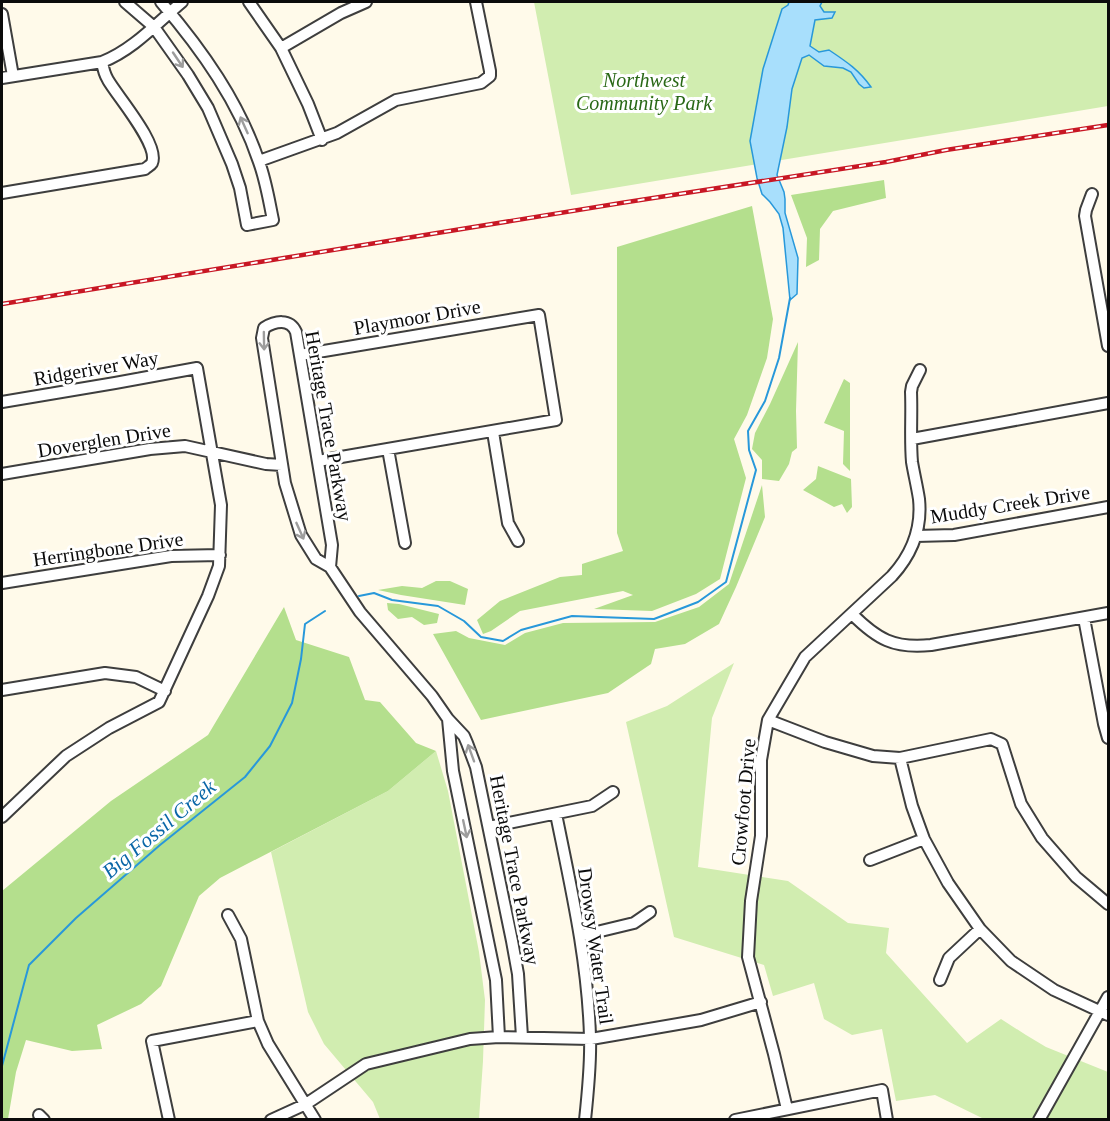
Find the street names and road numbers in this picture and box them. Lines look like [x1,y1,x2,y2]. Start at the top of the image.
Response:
street label: Playmoor Drive [352,295,482,340]
street label: Heritage Trace Parkway [300,329,357,523]
street label: Ridgeriver Way [32,346,160,391]
street label: Doverglen Drive [36,419,172,462]
street label: Muddy Creek Drive [929,481,1092,528]
street label: Herringbone Drive [31,528,185,571]
street label: Crowfoot Drive [726,738,760,866]
street label: Heritage Trace Parkway [485,773,544,967]
street label: Drowsy Water Trail [573,866,618,1026]

